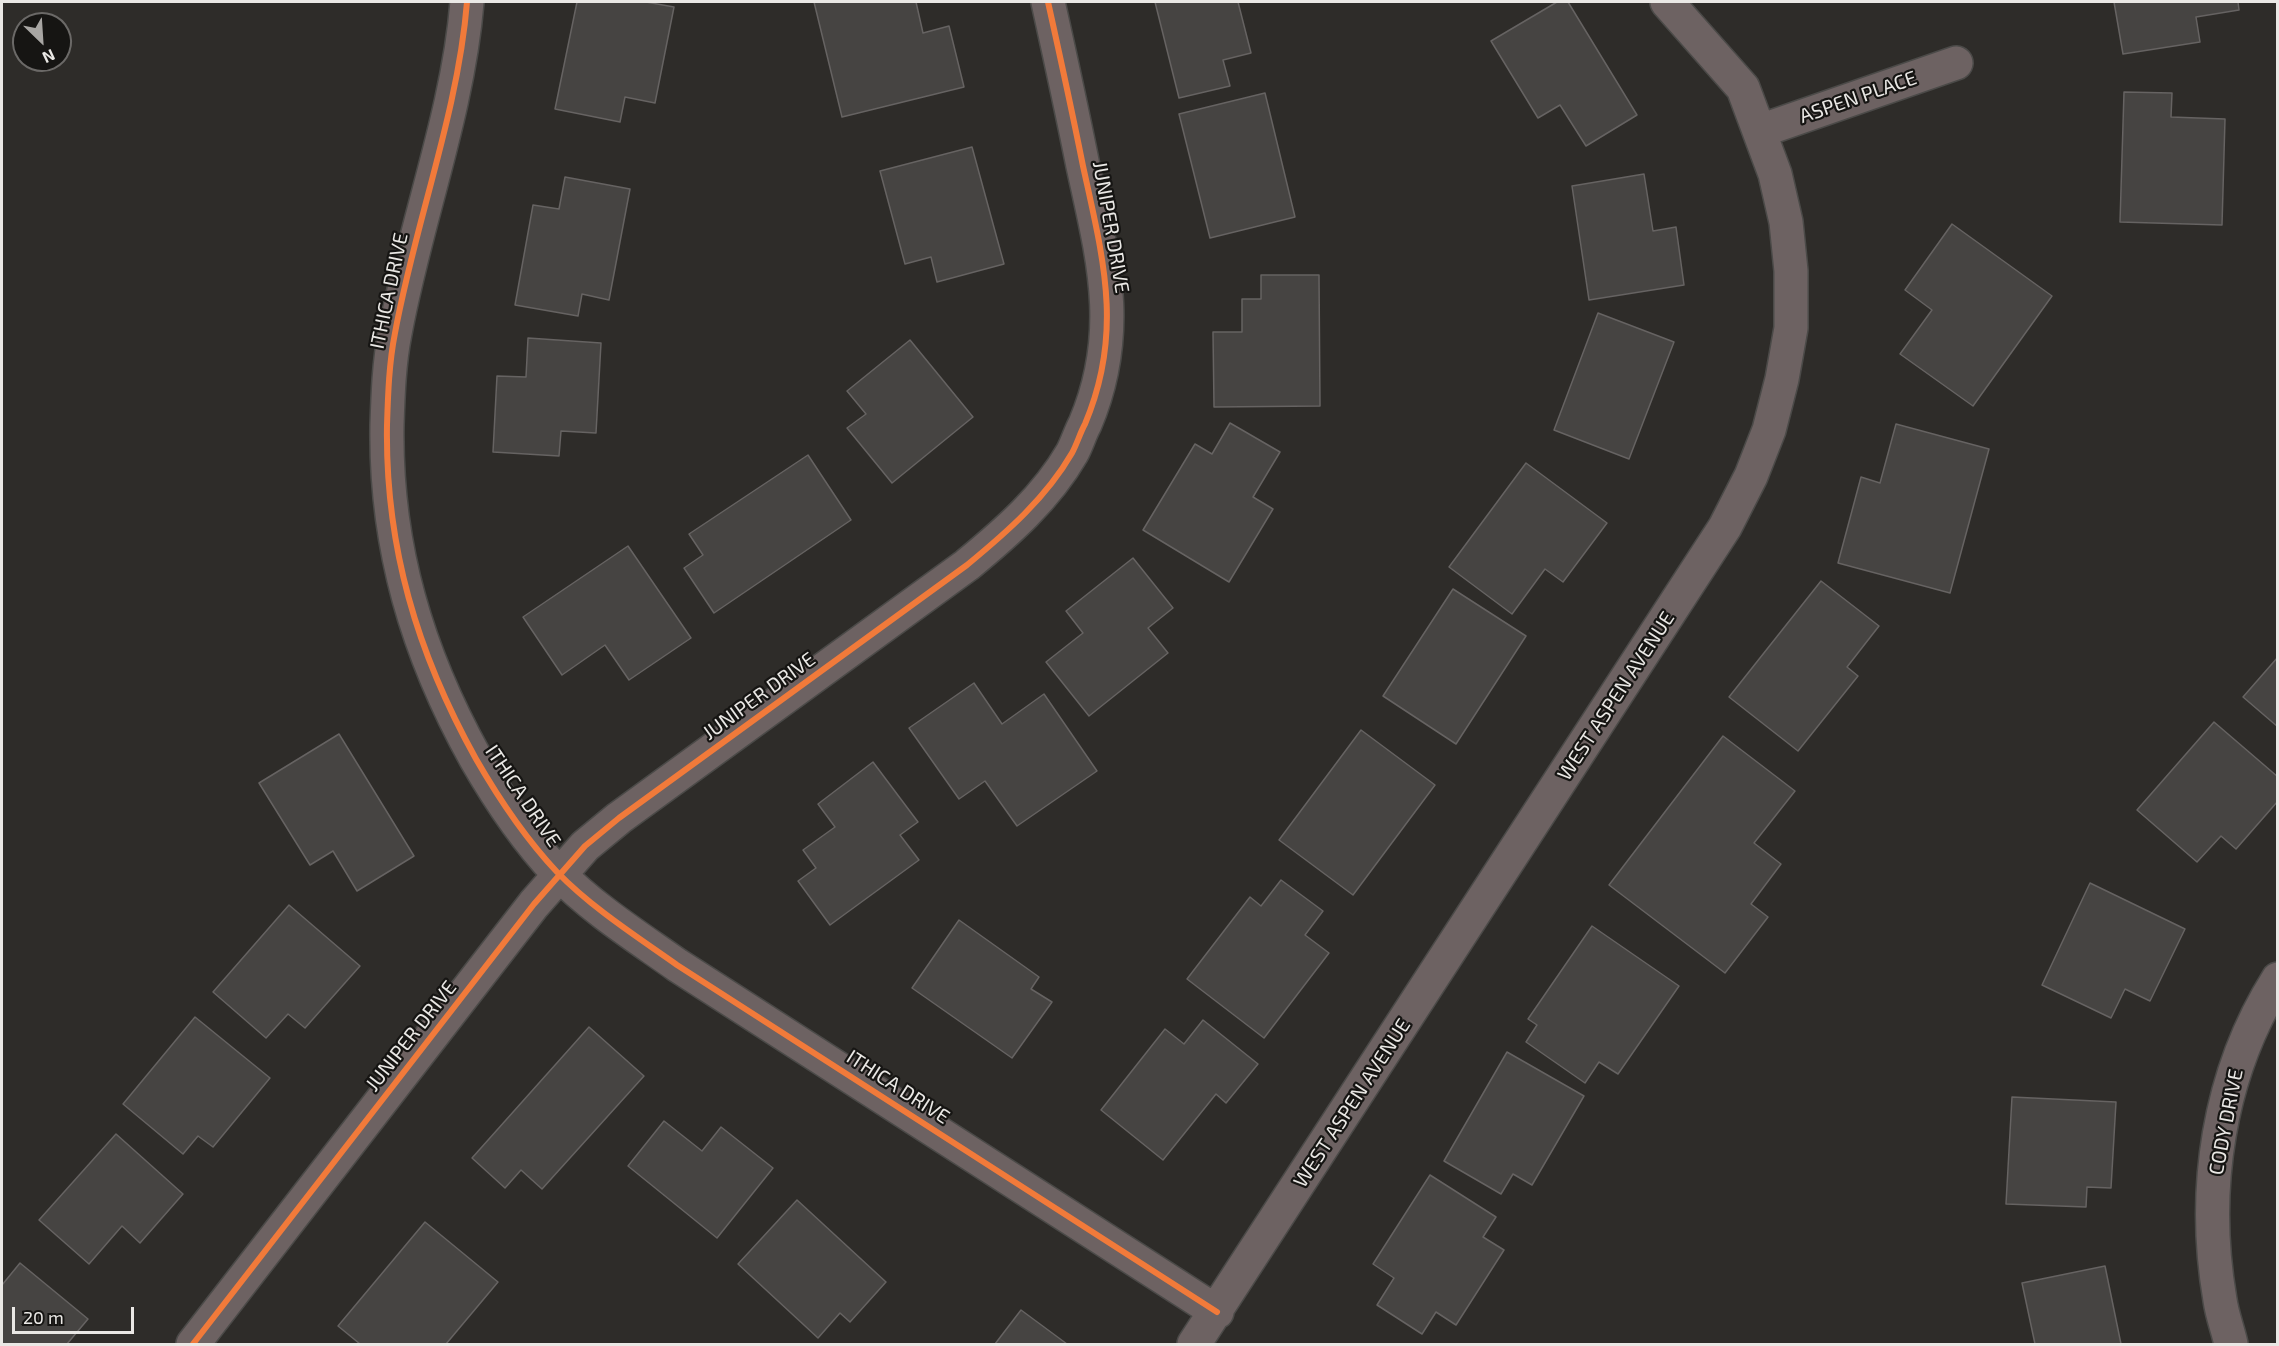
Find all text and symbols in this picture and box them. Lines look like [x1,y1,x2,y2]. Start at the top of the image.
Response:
north arrow [12,12,72,72]
text: N [40,46,58,68]
street label: ASPEN PLACE [1796,66,1920,128]
street label: JUNIPER DRIVE [1088,159,1134,295]
street label: ITHICA DRIVE [365,231,413,351]
street label: WEST ASPEN AVENUE [1552,607,1680,785]
street label: JUNIPER DRIVE [698,647,820,745]
street label: ITHICA DRIVE [480,740,566,852]
street label: JUNIPER DRIVE [360,976,462,1096]
street label: WEST ASPEN AVENUE [1288,1014,1416,1192]
street label: ITHICA DRIVE [842,1045,954,1129]
street label: CODY DRIVE [2204,1067,2248,1177]
scale bar [15,1295,136,1333]
text: 20 m [23,1306,64,1328]

